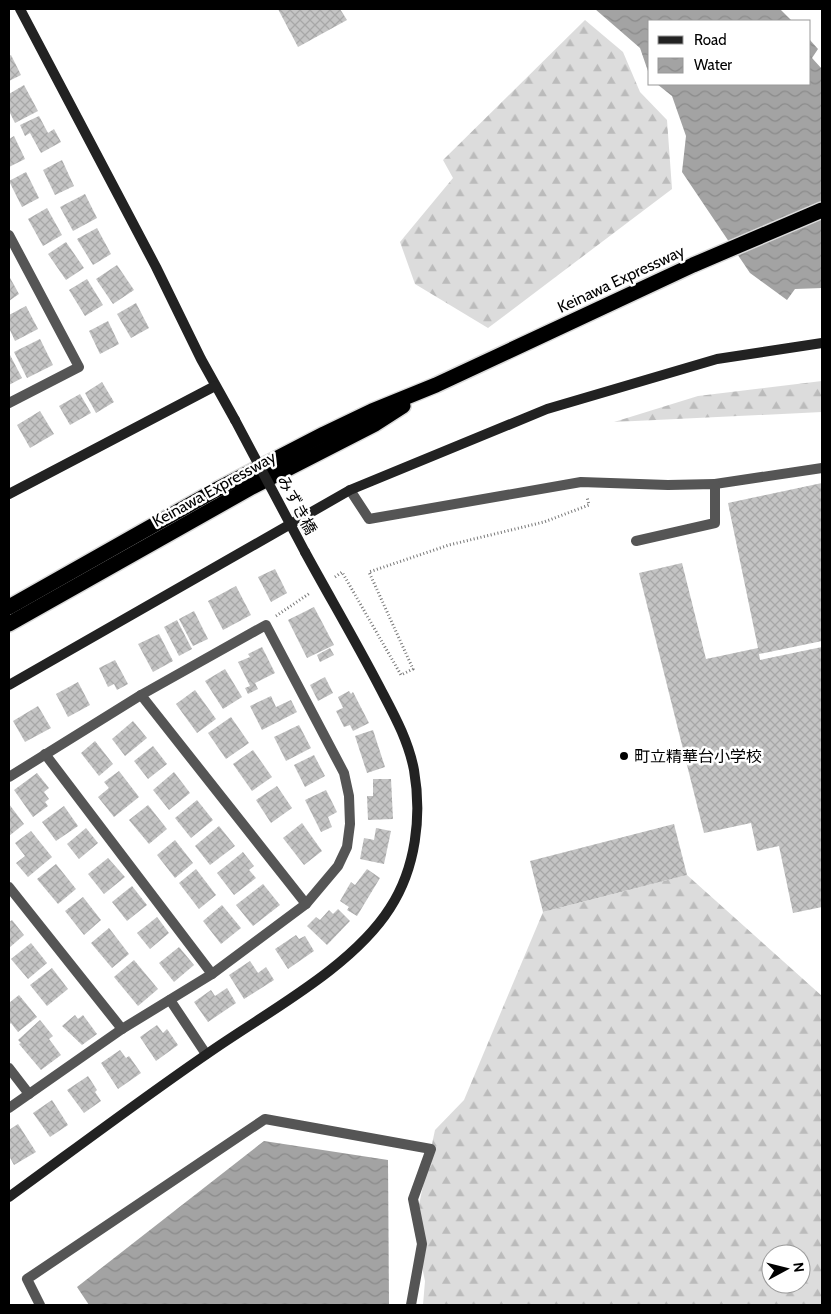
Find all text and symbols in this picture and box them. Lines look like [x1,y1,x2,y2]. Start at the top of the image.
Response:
legend [648,20,811,85]
text: Road [694,31,727,49]
text: Water [694,56,732,74]
street label: Keinawa Expressway [554,241,688,317]
street label: Keinawa Expressway [149,447,279,531]
street label: みずき橋 [274,472,320,538]
place label: 町立精華台小学校 [634,747,762,766]
marker: 町立精華台小学校 [618,750,630,762]
north arrow [761,1244,811,1294]
text: N [789,1261,808,1273]

